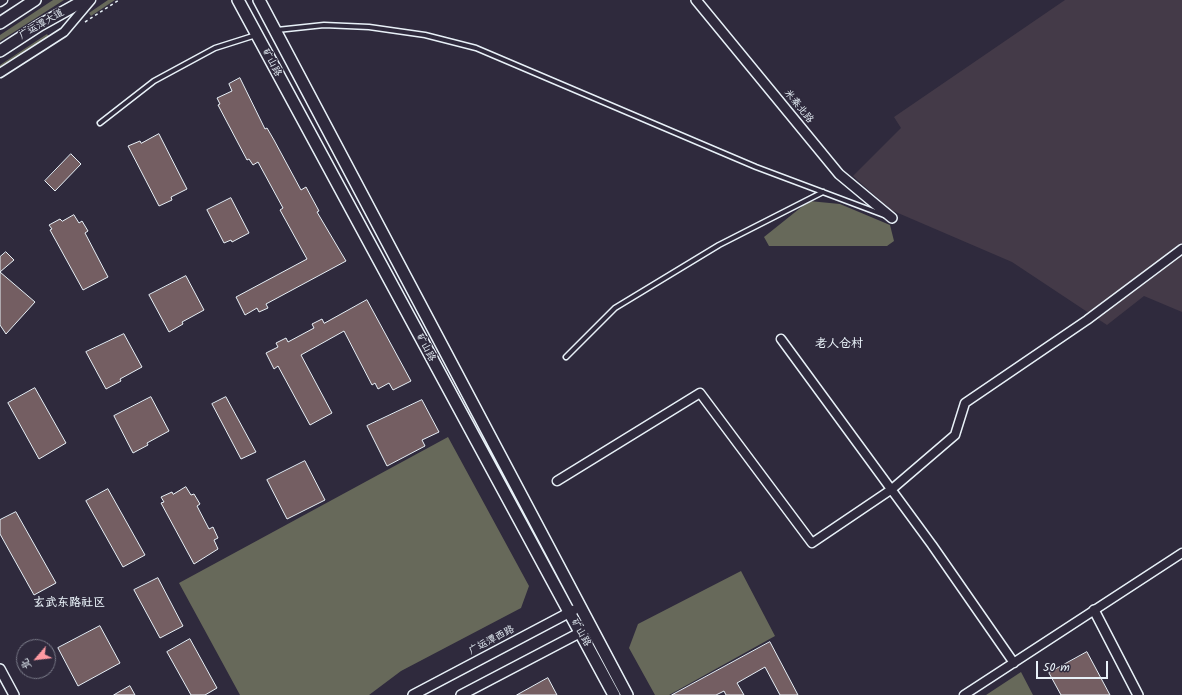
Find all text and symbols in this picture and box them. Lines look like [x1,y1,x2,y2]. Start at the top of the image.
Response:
street label: 广运潭大道 [17,7,67,43]
street label: 矿山路 [259,47,283,79]
street label: 米秦北路 [781,88,815,126]
street label: 矿山路 [413,332,437,364]
district label: 老人仓村 [815,338,863,352]
district label: 玄武东路社区 [33,597,105,611]
street label: 矿山路 [567,617,593,649]
street label: 广运潭西路 [467,624,517,658]
north arrow [16,639,56,679]
scale bar [1038,653,1110,679]
text: 北 [16,655,37,673]
text: 50 m [1043,658,1070,677]

